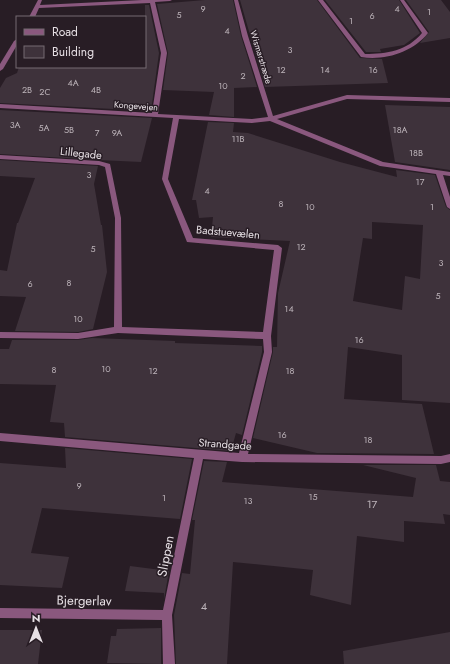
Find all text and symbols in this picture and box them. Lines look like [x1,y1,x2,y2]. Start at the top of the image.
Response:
house number: 9 [200,2,206,15]
house number: 4 [394,2,400,15]
house number: 1 [427,5,431,18]
house number: 5 [176,8,182,21]
house number: 6 [369,9,375,22]
house number: 1 [349,14,353,27]
legend [16,16,146,68]
text: Road [52,23,78,41]
house number: 4 [224,24,230,37]
street label: Wismarstræde [247,28,276,86]
text: Building [52,43,94,61]
house number: 3 [288,43,293,56]
house number: 12 [276,63,286,76]
house number: 14 [320,63,330,76]
house number: 16 [368,63,378,76]
house number: 2 [240,69,246,82]
house number: 4A [67,76,79,89]
house number: 10 [218,79,228,92]
house number: 2B [22,83,32,96]
house number: 4B [91,83,101,96]
house number: 2C [39,85,51,98]
street label: Kongevejen [114,97,159,114]
house number: 3A [10,118,20,131]
house number: 5A [38,121,50,134]
house number: 5B [64,123,74,136]
house number: 18A [393,123,407,136]
house number: 7 [95,126,100,139]
house number: 9A [112,126,122,139]
house number: 11B [231,132,245,145]
street label: Lillegade [59,143,103,163]
house number: 18B [409,146,423,159]
house number: 3 [87,168,92,181]
house number: 17 [416,175,425,188]
house number: 4 [204,184,210,197]
house number: 8 [279,197,284,210]
house number: 10 [305,200,315,213]
house number: 1 [430,200,434,213]
street label: Badstuevælen [195,221,261,243]
house number: 12 [296,240,306,253]
house number: 5 [90,242,96,255]
house number: 3 [439,256,444,269]
house number: 8 [67,276,72,289]
house number: 6 [27,277,33,290]
house number: 5 [435,289,441,302]
house number: 14 [284,302,294,315]
house number: 10 [73,312,83,325]
house number: 16 [354,333,364,346]
house number: 10 [101,362,111,375]
house number: 8 [52,363,57,376]
house number: 12 [148,364,158,377]
house number: 18 [286,364,295,377]
house number: 16 [277,428,287,441]
house number: 18 [364,433,373,446]
street label: Strandgade [198,434,252,454]
house number: 9 [76,479,82,492]
house number: 15 [308,490,318,503]
house number: 1 [162,491,166,504]
house number: 13 [244,494,253,507]
house number: 17 [367,496,378,512]
street label: Slippen [152,534,179,578]
street label: Bjergerlav [56,591,112,610]
house number: 4 [201,598,208,614]
north arrow [16,608,56,648]
text: N [32,610,40,626]

